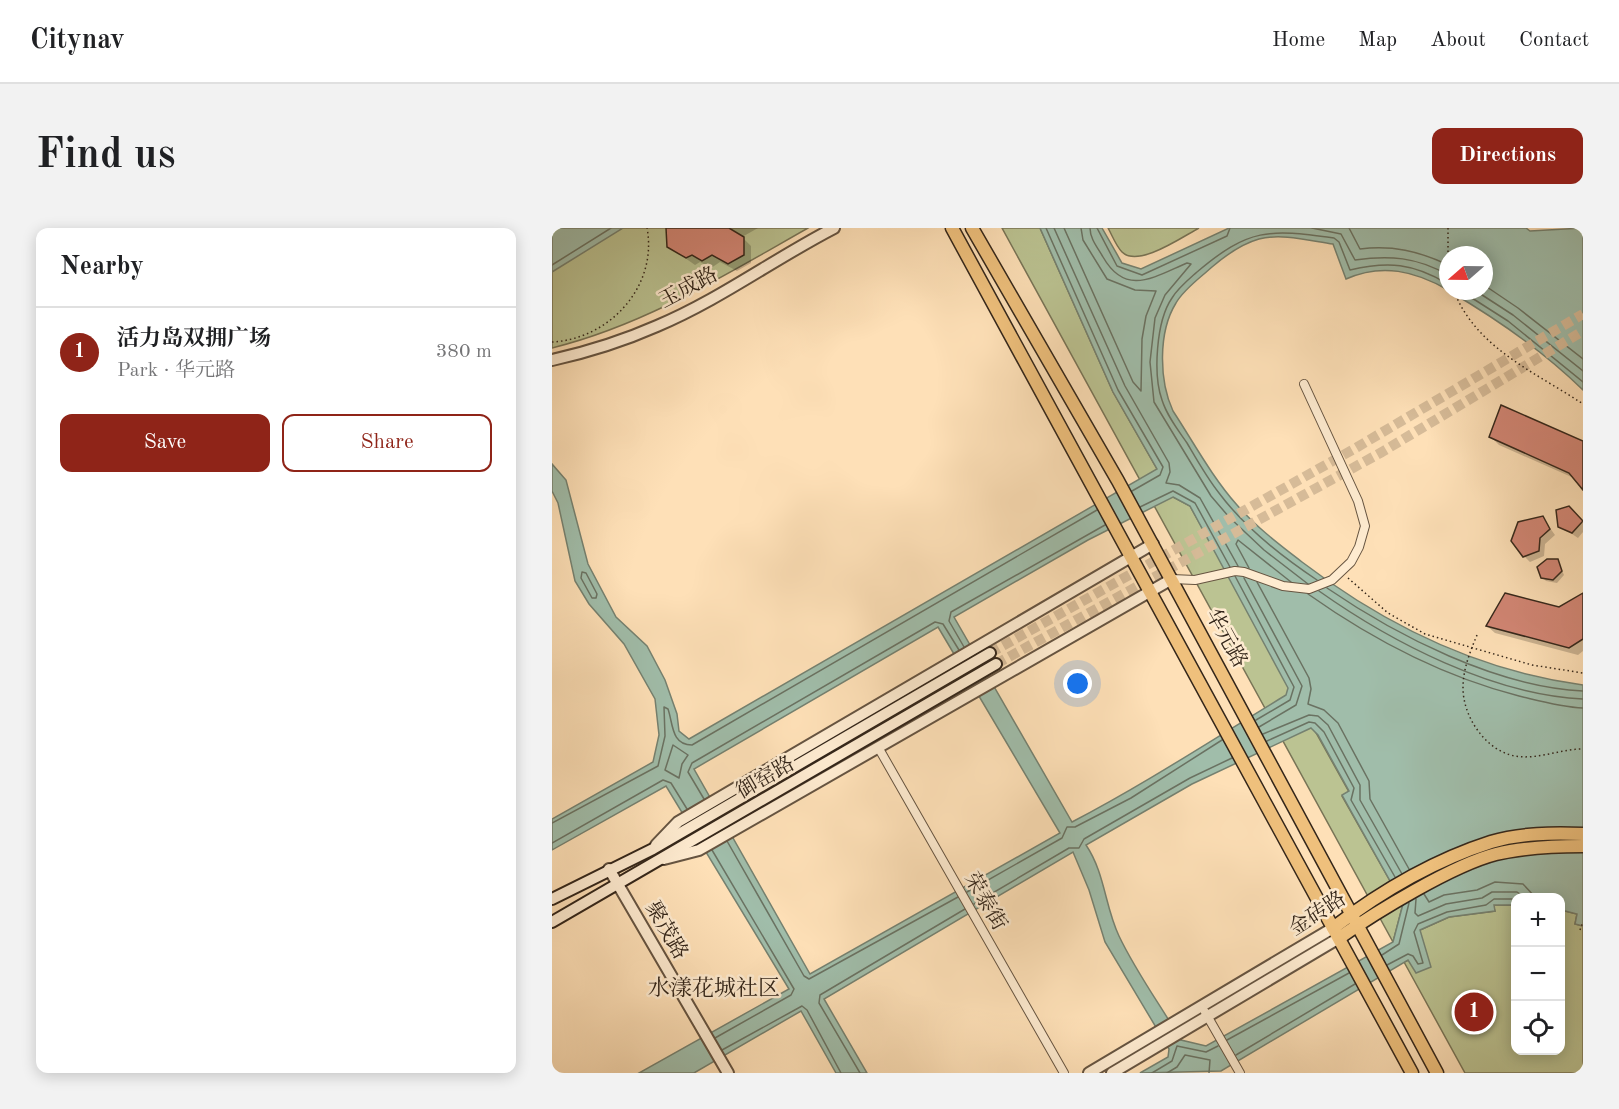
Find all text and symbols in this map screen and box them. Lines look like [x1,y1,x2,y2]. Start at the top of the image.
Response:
text: Citynav [30,27,125,55]
text: Home [1272,30,1325,51]
text: Map [1358,30,1397,51]
text: About [1430,30,1486,51]
text: Contact [1519,30,1589,51]
button: Directions [1432,128,1583,184]
text: Find us [36,135,175,177]
north arrow [1439,246,1493,300]
text: Nearby [60,254,144,280]
street label: 玉成路 [655,262,721,312]
text: 活力岛双拥广场 [117,328,271,350]
text: 1 [74,342,85,362]
text: 380 m [436,342,492,362]
text: Park · 华元路 [117,361,235,381]
button: Save [60,414,270,472]
button: Share [282,414,492,472]
street label: 华元路 [1201,605,1252,671]
your location [1063,669,1092,698]
street label: 御窑路 [732,752,798,803]
street label: 荣泰街 [960,868,1011,934]
street label: 金砖路 [1285,887,1350,940]
map controls [1511,893,1565,1055]
button: + [1511,893,1565,947]
street label: 聚茂路 [641,897,692,963]
button: − [1511,947,1565,1001]
district label: 水漾花城社区 [648,976,780,1000]
pin: 1 [1454,990,1494,1034]
button: locate [1511,1001,1565,1055]

